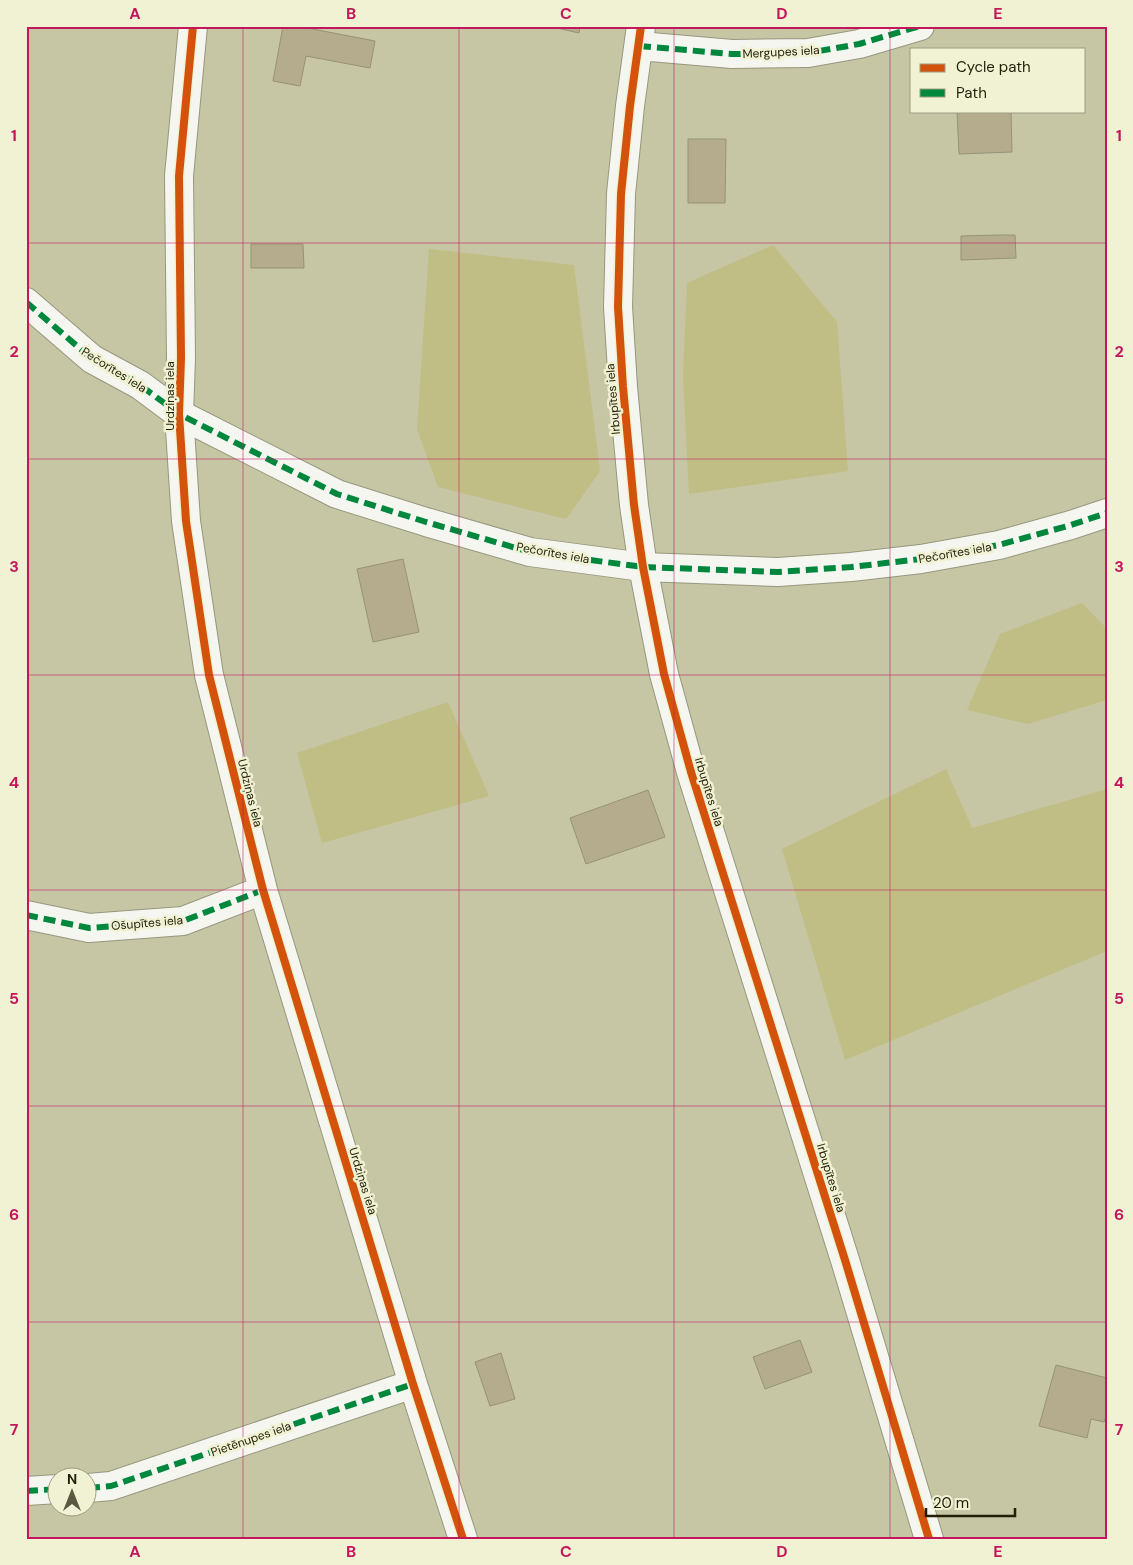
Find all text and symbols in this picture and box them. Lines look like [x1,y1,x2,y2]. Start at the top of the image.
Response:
text: A [129,3,141,24]
text: B [346,3,356,24]
text: C [560,3,572,24]
text: D [776,3,788,24]
text: E [993,3,1003,24]
street label: Mergupes iela [742,42,820,62]
legend [910,48,1086,112]
text: Cycle path [956,57,1031,77]
text: Path [956,83,987,103]
text: 1 [11,125,17,146]
text: 1 [1116,125,1122,146]
text: 2 [9,341,19,362]
text: 2 [1114,341,1124,362]
street label: Pečorītes iela [78,344,150,396]
street label: Urdziņas iela [162,361,178,431]
street label: Irbupītes iela [602,363,624,435]
street label: Pečorītes iela [515,539,591,567]
street label: Pečorītes iela [917,539,993,567]
text: 3 [9,556,19,577]
text: 3 [1114,556,1124,577]
street label: Irbupītes iela [691,756,727,828]
street label: Urdziņas iela [234,757,266,829]
text: 4 [9,772,19,793]
text: 4 [1114,772,1124,793]
street label: Ošupītes iela [111,912,183,934]
text: 5 [9,988,19,1009]
text: 5 [1114,988,1124,1009]
street label: Irbupītes iela [813,1142,849,1214]
street label: Urdziņas iela [345,1145,381,1217]
text: 6 [9,1204,19,1225]
text: 6 [1114,1204,1124,1225]
street label: Pietēnupes iela [209,1418,293,1460]
text: 7 [10,1419,19,1440]
text: 7 [1115,1419,1124,1440]
north arrow [48,1468,98,1518]
text: N [67,1470,77,1488]
scale bar [926,1485,1014,1517]
text: 20 m [933,1493,969,1513]
text: A [129,1541,141,1562]
text: B [346,1541,356,1562]
text: C [560,1541,572,1562]
text: D [776,1541,788,1562]
text: E [993,1541,1003,1562]

